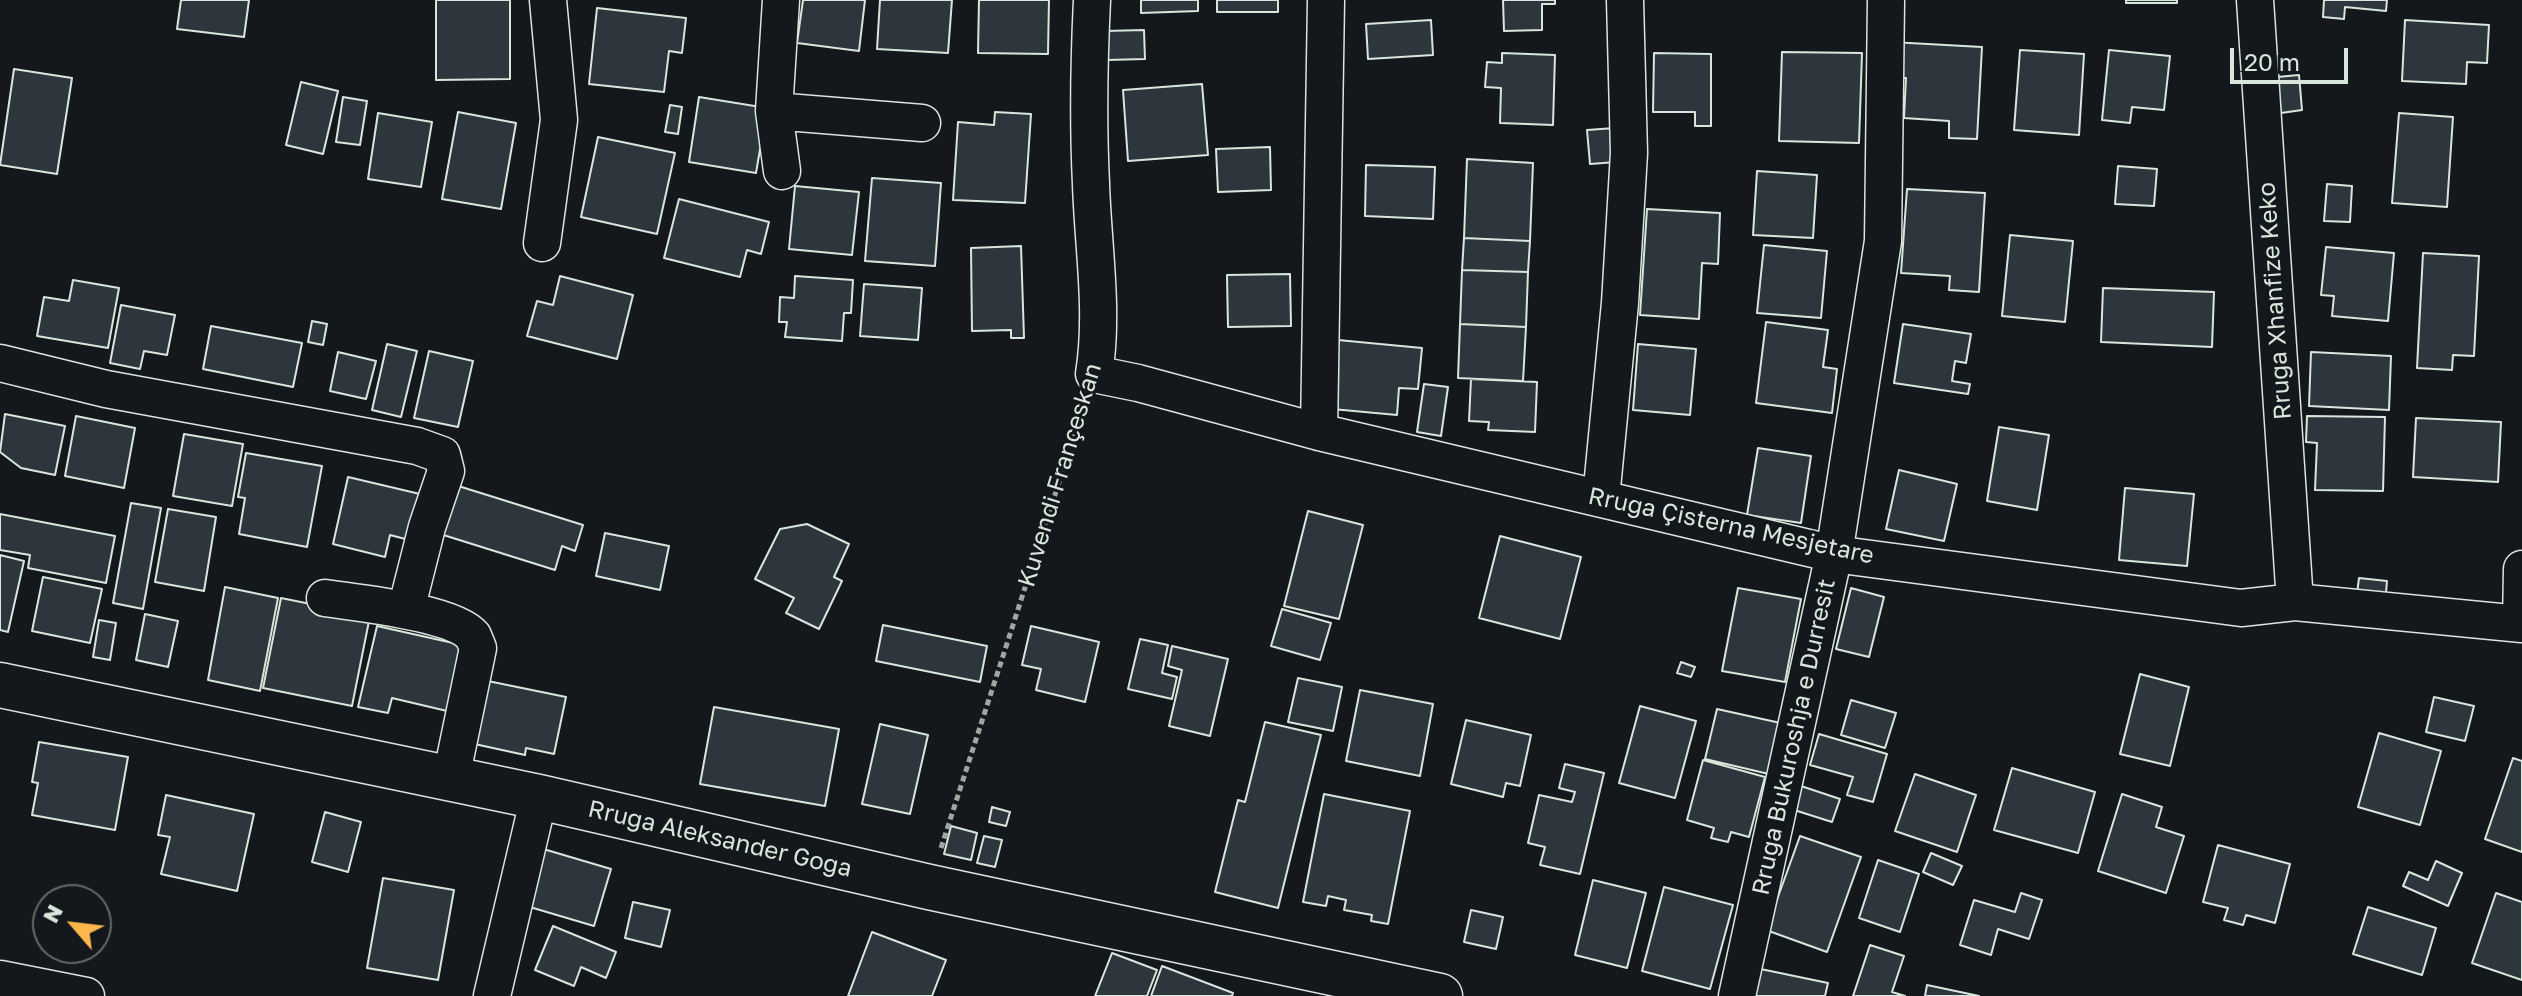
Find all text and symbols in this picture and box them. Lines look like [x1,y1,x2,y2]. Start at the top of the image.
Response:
scale bar [2234,32,2352,82]
text: 20 m [2244,47,2300,76]
street label: Rruga Xhanfize Keko [2252,181,2298,421]
street label: Kuvendi Françeskan [1012,360,1108,590]
street label: Rruga Çisterna Mesjetare [1586,482,1876,570]
street label: Rruga Bukuroshja e Durresit [1746,576,1842,898]
street label: Rruga Aleksander Goga [585,795,855,883]
north arrow [32,884,112,964]
text: N [36,900,68,927]

